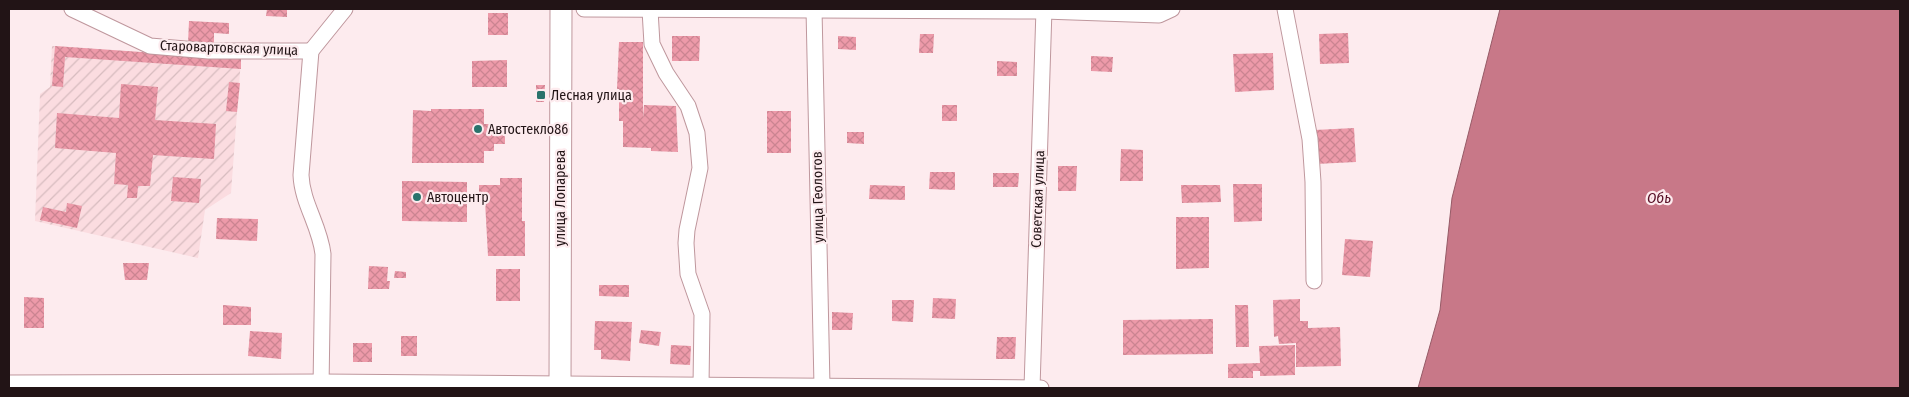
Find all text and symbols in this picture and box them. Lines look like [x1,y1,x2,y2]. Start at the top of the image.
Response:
street label: Старовартовская улица [160,37,299,59]
place label: Лесная улица [551,87,632,104]
marker: Лесная улица [535,89,547,101]
place label: Автостекло86 [488,121,568,138]
marker: Автостекло86 [472,123,484,135]
street label: улица Лопарева [552,150,569,246]
street label: Советская улица [1028,150,1048,248]
street label: улица Геологов [809,151,827,243]
place label: Автоцентр [427,189,489,206]
water label: Обь [1647,189,1671,207]
marker: Автоцентр [411,191,423,203]

